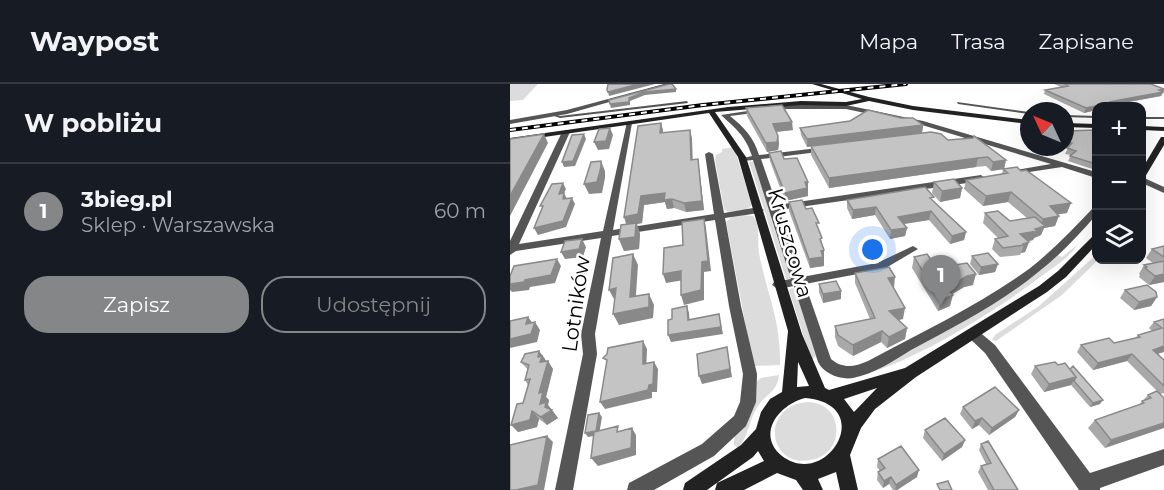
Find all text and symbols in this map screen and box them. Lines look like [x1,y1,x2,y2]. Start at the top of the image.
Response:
text: Waypost [30,24,160,58]
text: Mapa [859,29,918,54]
text: Trasa [951,29,1006,54]
text: Zapisane [1039,29,1134,54]
north arrow [1020,102,1074,156]
map controls [1092,102,1146,264]
button: + [1092,102,1146,156]
text: W pobliżu [24,107,162,139]
button: − [1092,156,1146,210]
street label: Kruszcowa [763,185,818,301]
text: 3bieg.pl [81,186,173,213]
text: 1 [40,199,47,223]
text: 60 m [434,199,486,223]
button: layers [1092,210,1146,264]
text: Sklep · Warszawska [81,213,275,237]
your location [858,235,887,264]
street label: Lotników [556,254,595,354]
pin: 1 [922,256,960,305]
button: Zapisz [24,276,249,333]
button: Udostępnij [261,276,486,333]

